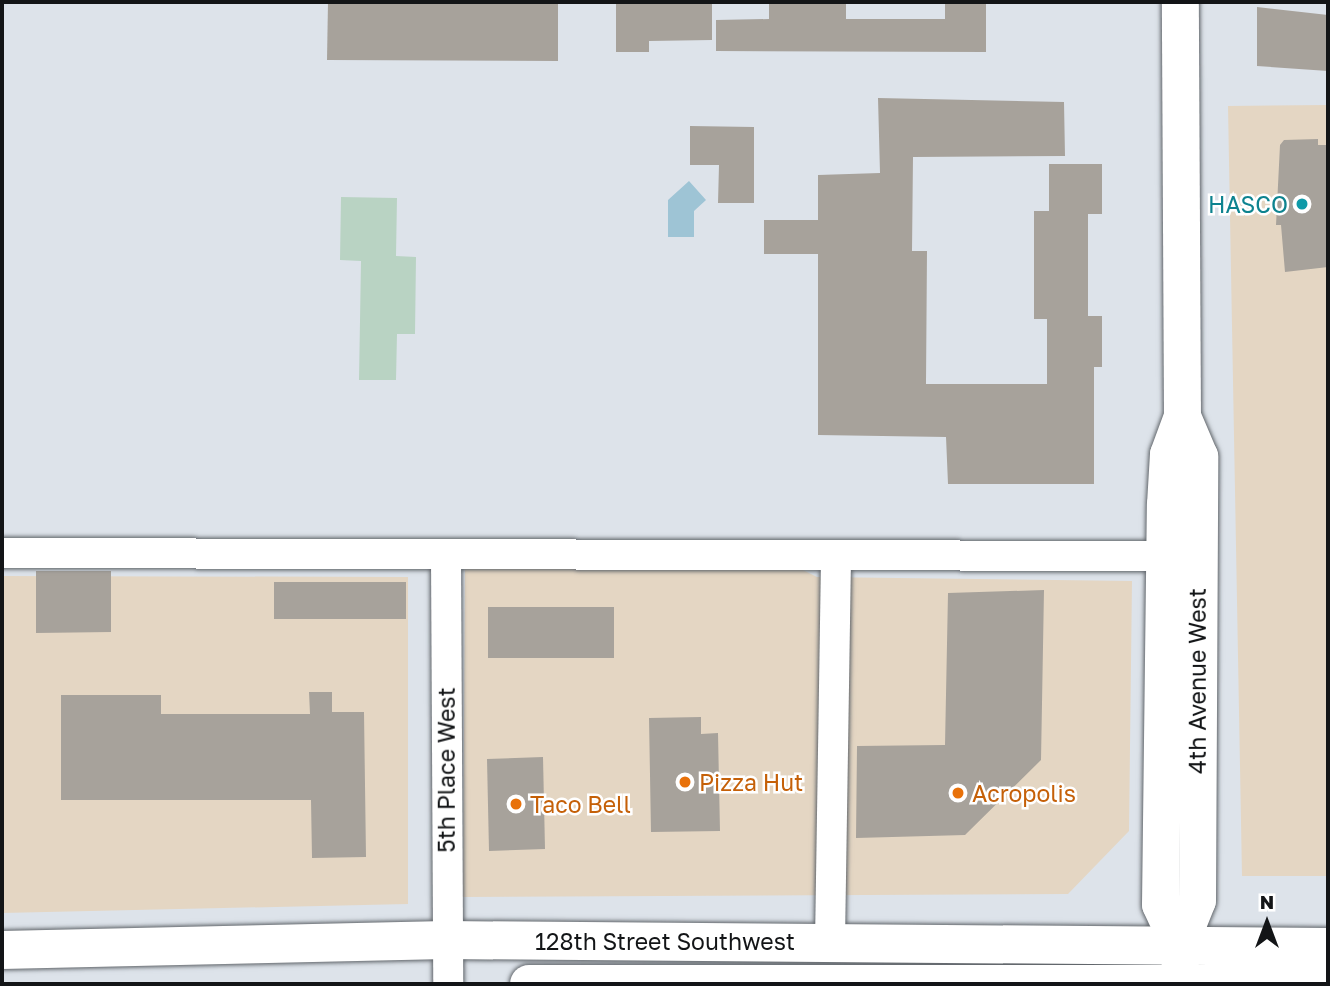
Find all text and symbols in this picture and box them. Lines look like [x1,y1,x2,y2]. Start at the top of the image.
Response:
place label: HASCO [1208,190,1288,218]
marker: HASCO [1294,196,1310,212]
street label: 4th Avenue West [1183,588,1211,774]
street label: 5th Place West [432,687,460,853]
place label: Pizza Hut [699,768,803,796]
marker: Pizza Hut [677,774,693,790]
place label: Acropolis [972,779,1076,807]
marker: Acropolis [950,785,966,801]
place label: Taco Bell [530,790,631,818]
marker: Taco Bell [508,796,524,812]
north arrow [1232,888,1302,958]
text: N [1260,890,1274,913]
street label: 128th Street Southwest [535,927,795,955]

